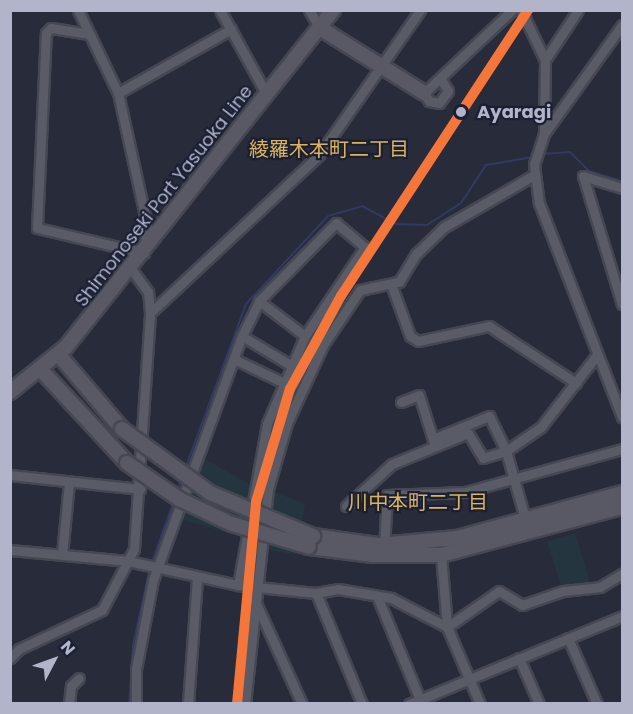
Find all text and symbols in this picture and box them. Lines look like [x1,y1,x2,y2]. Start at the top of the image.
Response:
street label: Shimonoseki Port Yasuoka Line [71,81,257,311]
marker: Ayaragi [450,101,472,123]
place label: Ayaragi [477,101,551,123]
district label: 綾羅木本町二丁目 [249,137,409,161]
district label: 川中本町二丁目 [348,490,488,514]
north arrow [24,630,84,690]
text: N [55,636,81,660]

